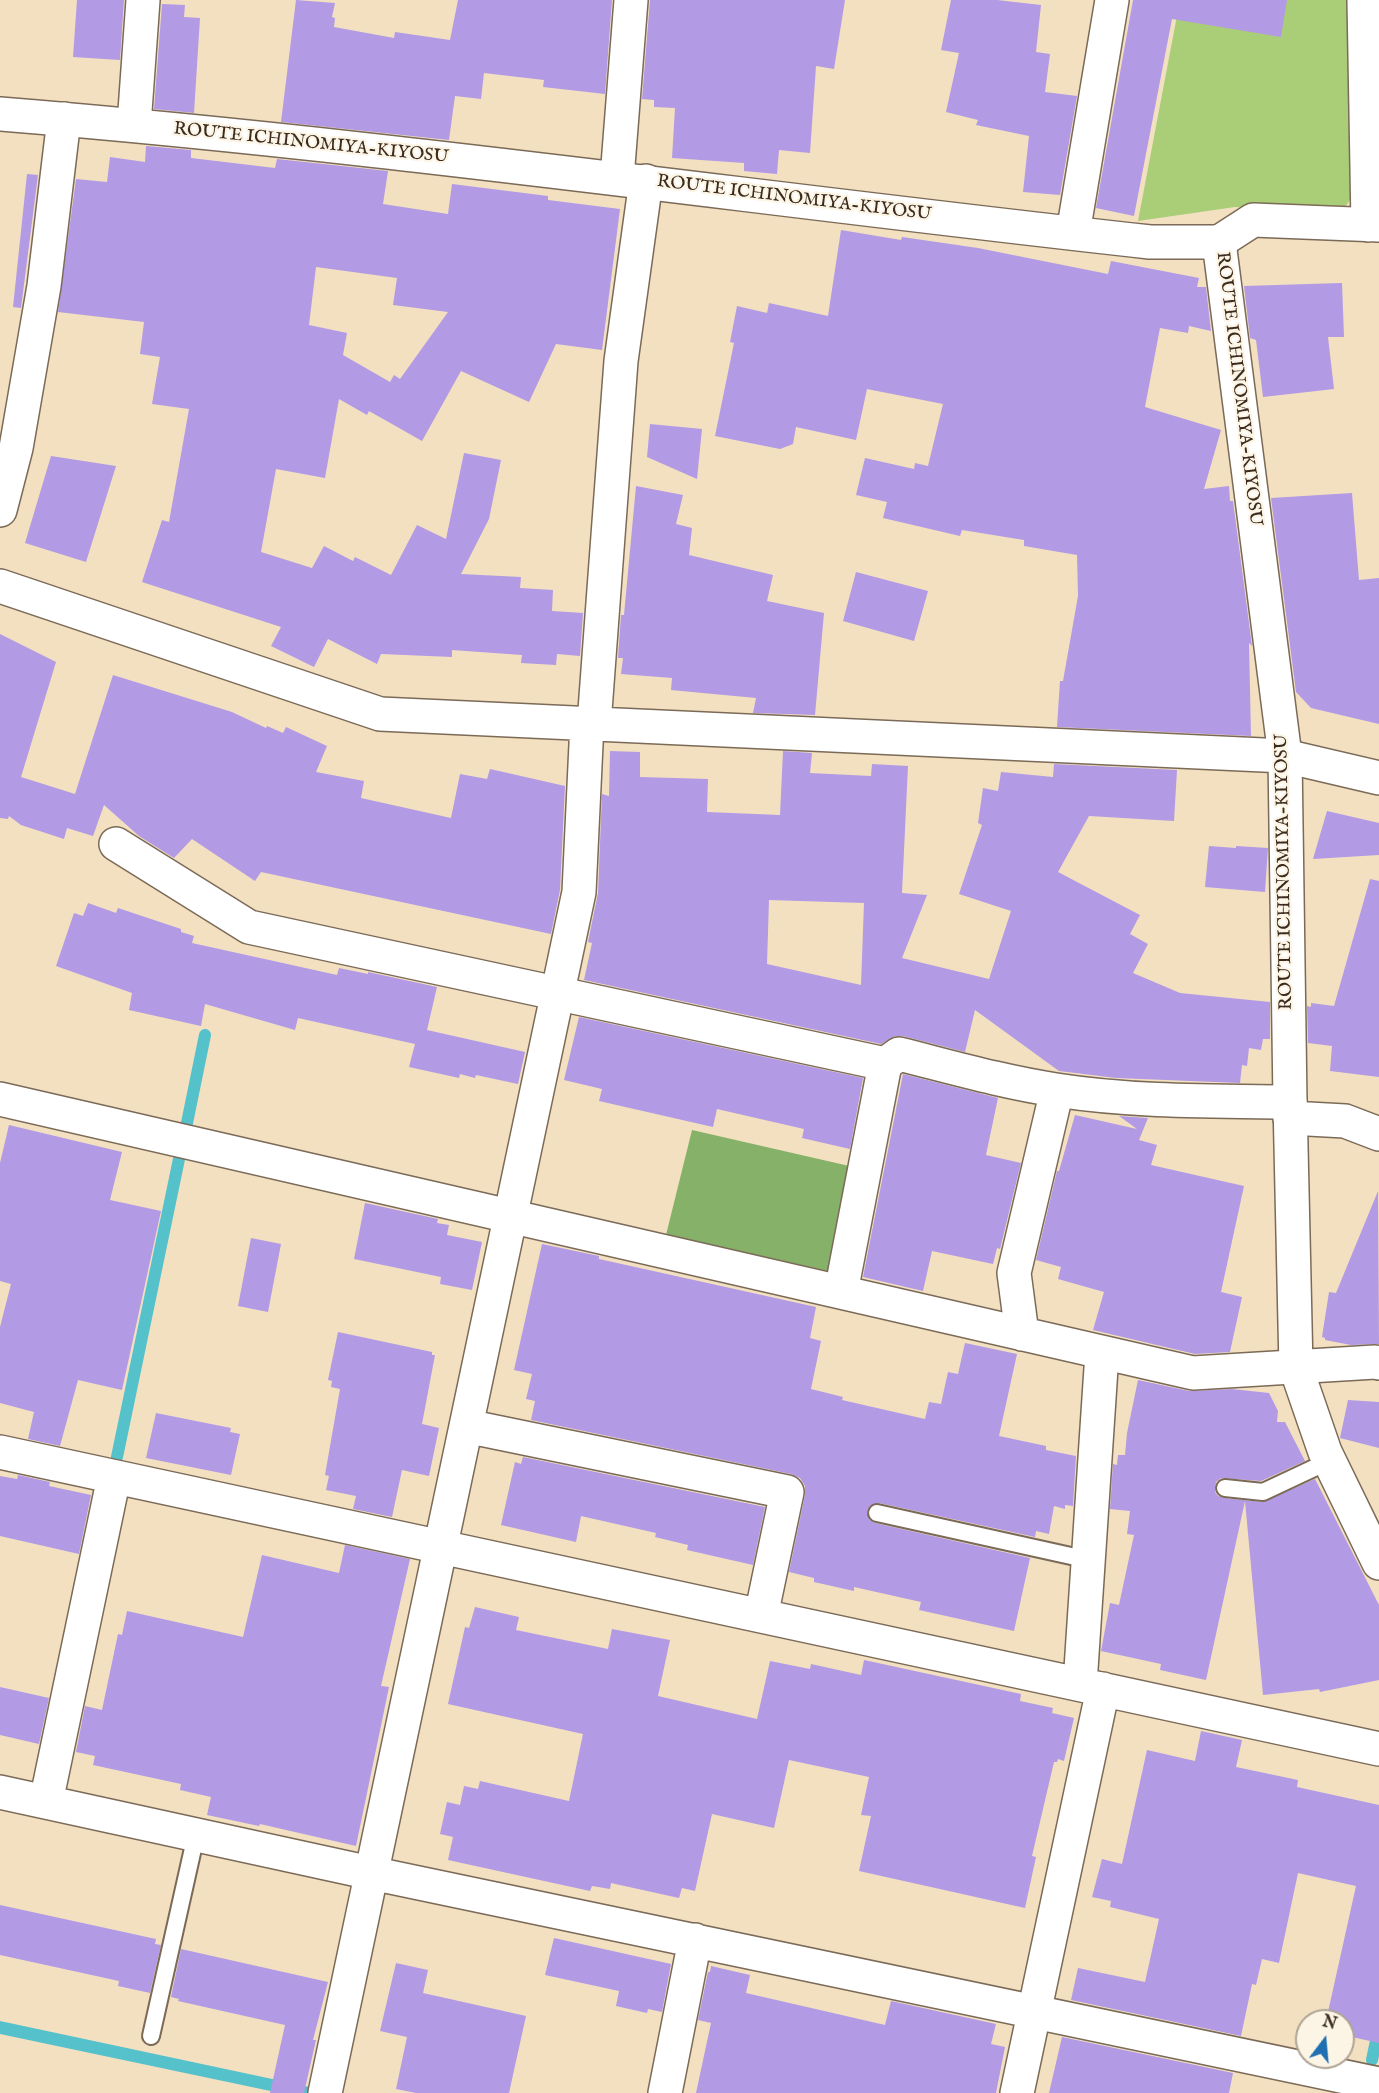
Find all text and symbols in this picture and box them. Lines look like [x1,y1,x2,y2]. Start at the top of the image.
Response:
street label: ROUTE ICHINOMIYA-KIYOSU [173,119,449,169]
street label: ROUTE ICHINOMIYA-KIYOSU [656,171,932,227]
street label: ROUTE ICHINOMIYA-KIYOSU [1210,251,1266,527]
street label: ROUTE ICHINOMIYA-KIYOSU [1272,734,1298,1010]
north arrow [1295,2009,1355,2069]
text: N [1320,2012,1339,2035]

